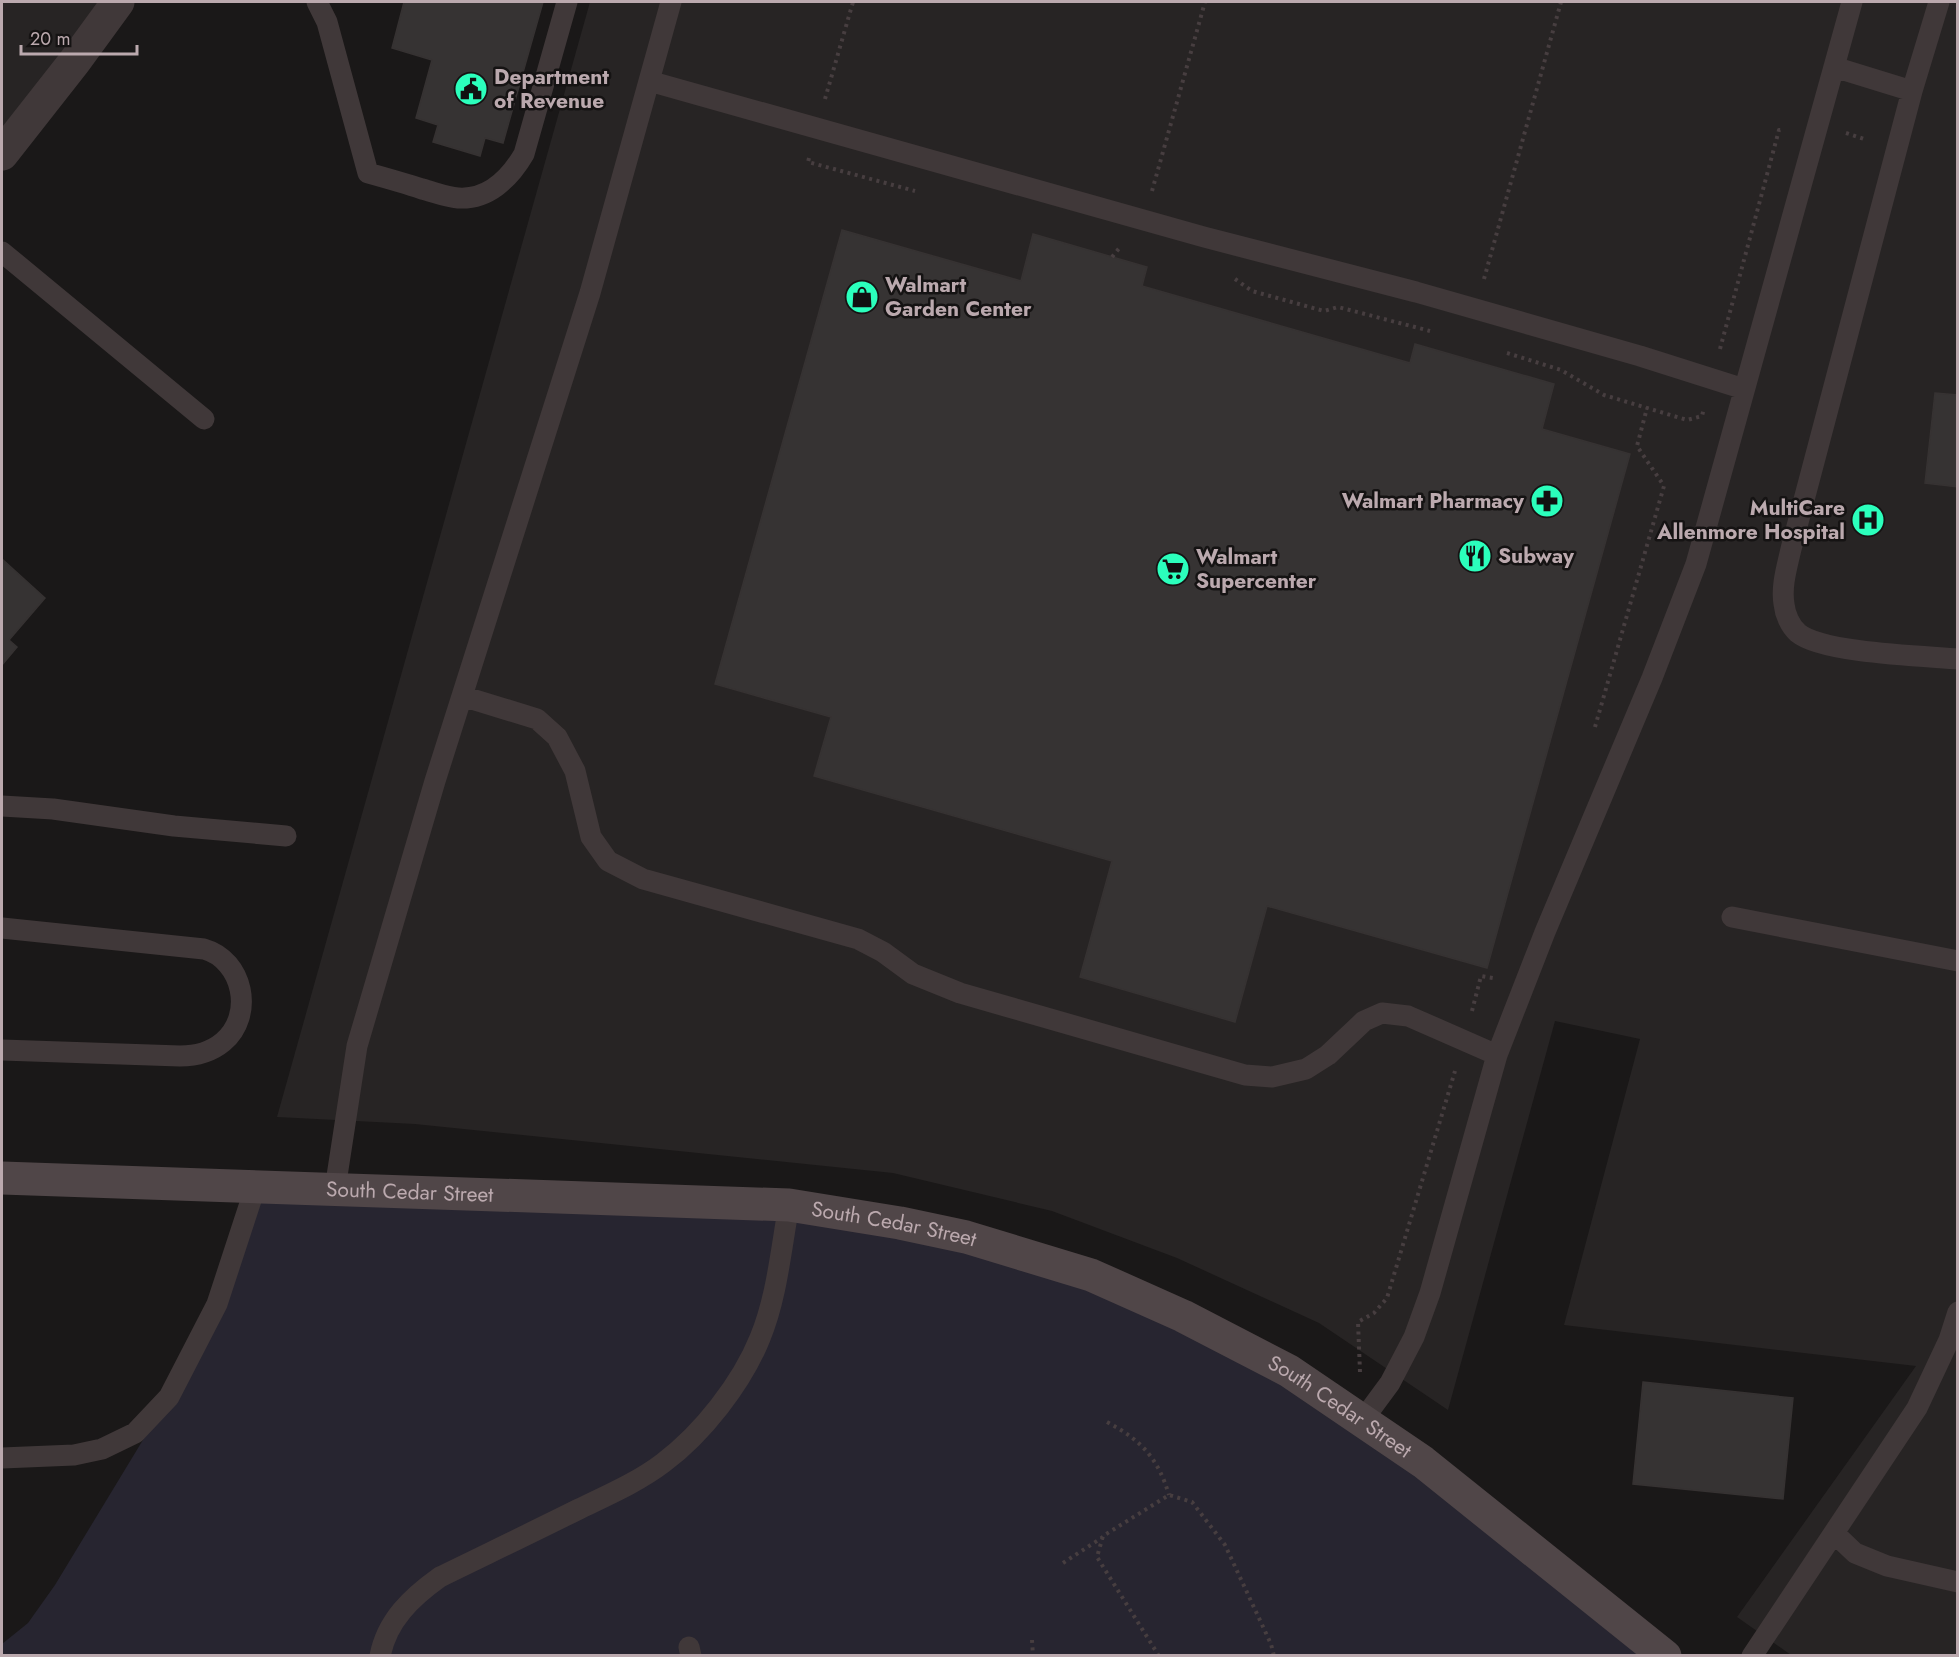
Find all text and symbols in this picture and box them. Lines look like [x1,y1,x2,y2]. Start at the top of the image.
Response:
scale bar [21,18,136,56]
text: 20 m [30,26,70,52]
place label: Department of Revenue [494,62,609,116]
public building icon: Department of Revenue [453,71,489,107]
place label: Walmart Garden Center [885,270,1032,324]
shop icon: Walmart Garden Center [844,279,880,315]
pharmacy icon: Walmart Pharmacy [1529,483,1565,519]
place label: Walmart Pharmacy [1342,486,1525,516]
place label: MultiCare Allenmore Hospital [1656,493,1845,547]
hospital icon: MultiCare Allenmore Hospital [1850,502,1886,538]
restaurant icon: Subway [1457,538,1493,574]
place label: Subway [1498,541,1575,571]
place label: Walmart Supercenter [1196,542,1317,596]
supermarket icon: Walmart Supercenter [1155,551,1191,587]
street label: South Cedar Street [326,1174,494,1210]
street label: South Cedar Street [809,1194,980,1254]
street label: South Cedar Street [1263,1348,1418,1465]

